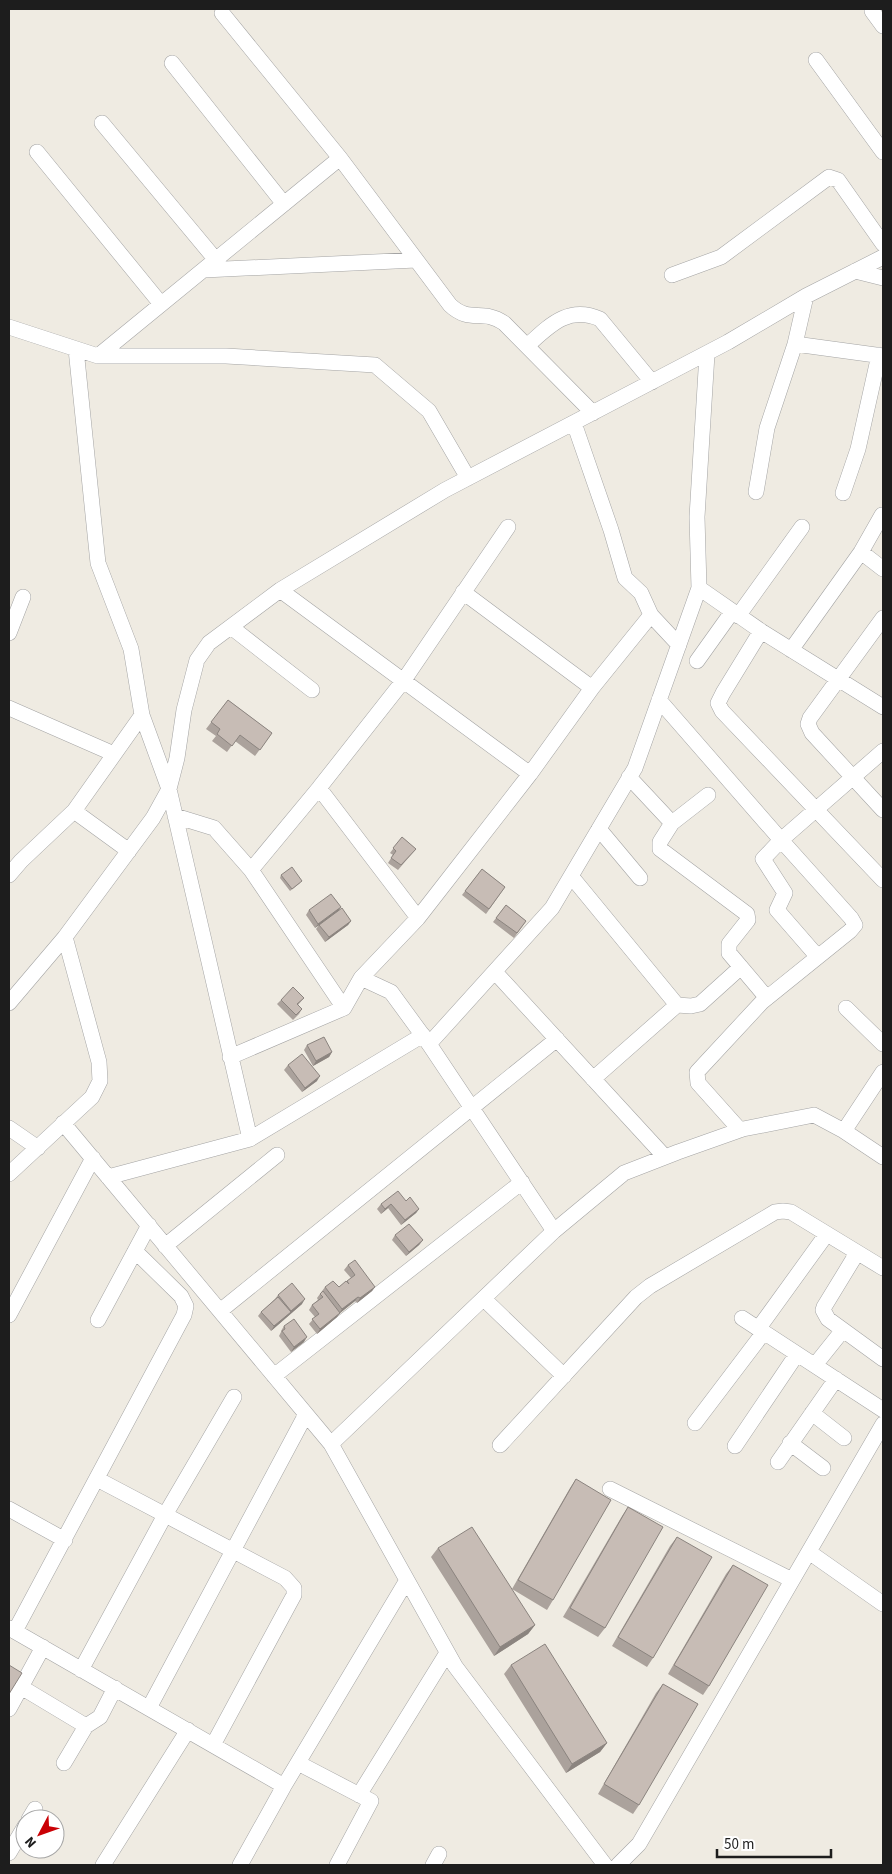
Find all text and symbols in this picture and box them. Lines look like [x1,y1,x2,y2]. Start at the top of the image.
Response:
north arrow [15,1809,65,1859]
scale bar [717,1826,831,1858]
text: N [20,1832,42,1852]
text: 50 m [724,1834,754,1855]

